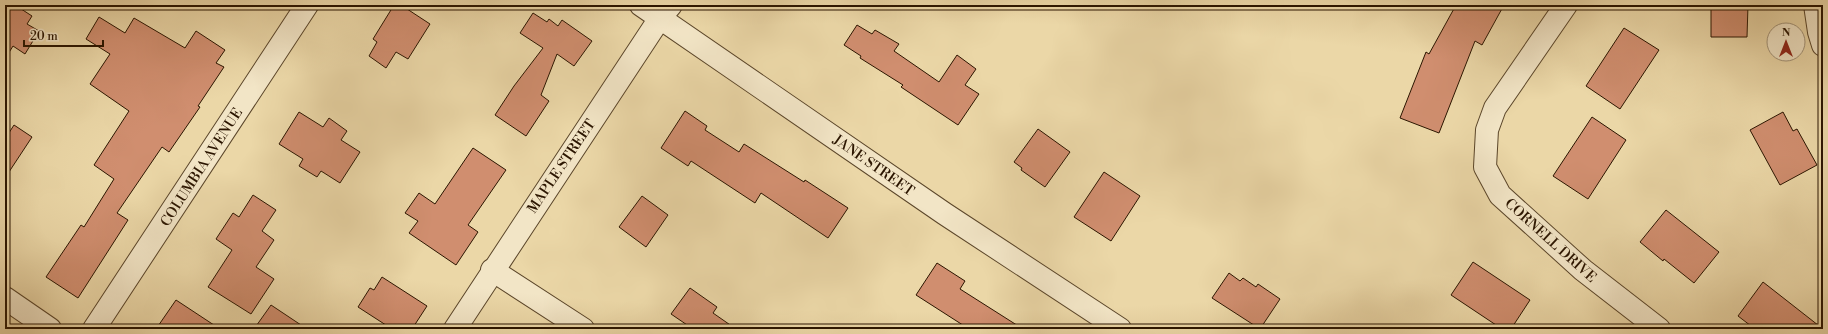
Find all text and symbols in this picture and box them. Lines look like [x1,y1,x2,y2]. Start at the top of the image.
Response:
scale bar [24,22,103,48]
north arrow [1766,22,1806,62]
text: N [1782,26,1791,40]
text: 20 m [30,29,58,44]
street label: COLUMBIA AVENUE [157,105,247,230]
street label: MAPLE STREET [524,116,600,217]
street label: JANE STREET [829,131,918,201]
street label: CORNELL DRIVE [1501,195,1600,287]

